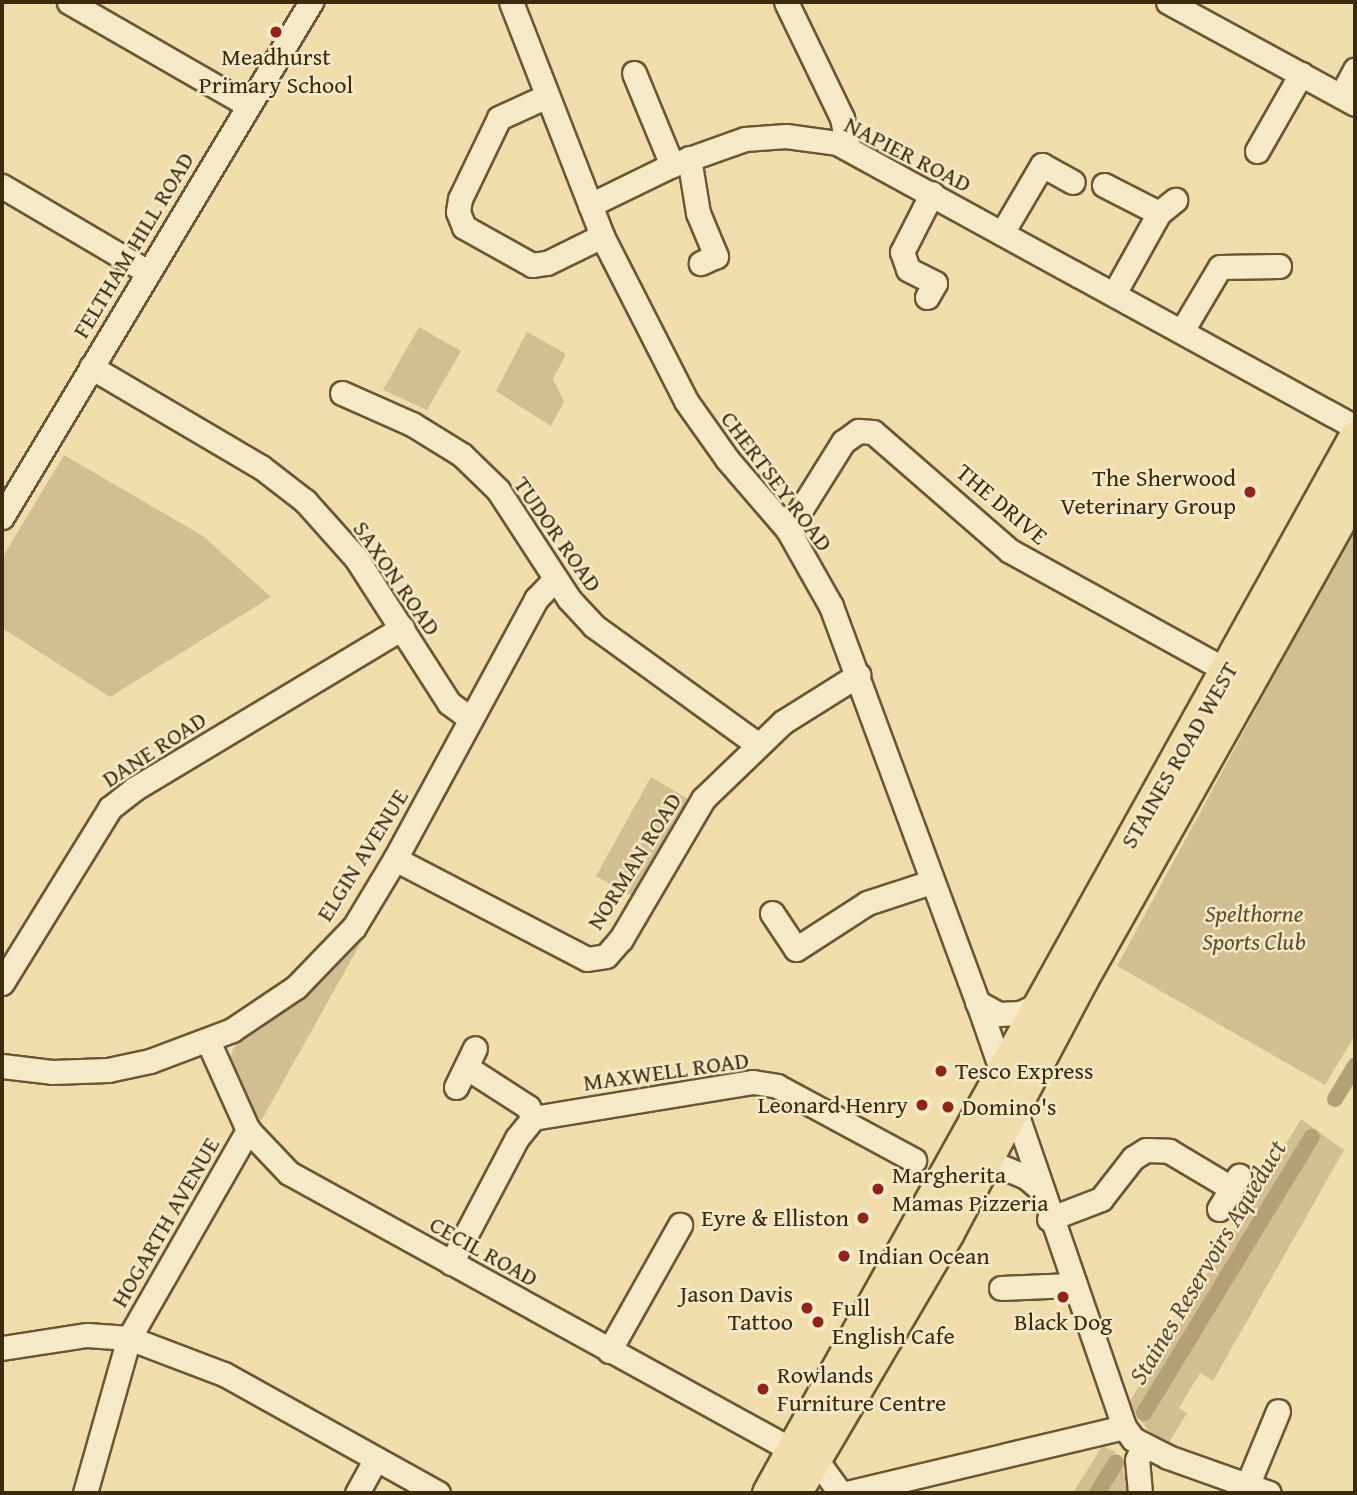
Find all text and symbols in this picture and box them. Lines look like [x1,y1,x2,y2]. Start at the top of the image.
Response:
marker: Meadhurst Primary School [268,24,284,40]
place label: Meadhurst Primary School [199,43,353,99]
street label: NAPIER ROAD [840,110,976,198]
street label: FELTHAM HILL ROAD [66,147,200,343]
street label: CHERTSEY ROAD [715,405,839,557]
street label: THE DRIVE [950,457,1054,551]
place label: The Sherwood Veterinary Group [1060,464,1236,520]
street label: TUDOR ROAD [508,471,608,597]
marker: The Sherwood Veterinary Group [1242,484,1258,500]
street label: SAXON ROAD [347,515,447,641]
street label: STAINES ROAD WEST [1114,657,1244,853]
street label: DANE ROAD [97,705,211,793]
street label: ELGIN AVENUE [310,784,414,926]
street label: NORMAN ROAD [580,787,688,935]
park label: Spelthorne Sports Club [1202,900,1306,956]
street label: MAXWELL ROAD [581,1045,751,1097]
place label: Tesco Express [955,1057,1094,1085]
marker: Tesco Express [933,1063,949,1079]
place label: Leonard Henry [758,1091,908,1119]
place label: Domino's [962,1093,1057,1121]
marker: Leonard Henry [914,1097,930,1113]
marker: Domino's [940,1099,956,1115]
street label: HOGARTH AVENUE [105,1132,225,1312]
water label: Staines Reservoirs Aqueduct [1122,1134,1292,1390]
place label: Margherita Mamas Pizzeria [892,1161,1049,1217]
marker: Margherita Mamas Pizzeria [870,1181,886,1197]
place label: Eyre & Elliston [701,1204,849,1232]
street label: CECIL ROAD [425,1209,543,1293]
marker: Eyre & Elliston [855,1210,871,1226]
place label: Indian Ocean [858,1242,990,1270]
marker: Indian Ocean [836,1248,852,1264]
place label: Jason Davis Tattoo [680,1280,793,1336]
marker: Black Dog [1055,1289,1071,1305]
place label: Full English Cafe [832,1294,955,1350]
marker: Jason Davis Tattoo [799,1300,815,1316]
place label: Black Dog [1014,1308,1112,1336]
marker: Full English Cafe [810,1314,826,1330]
place label: Rowlands Furniture Centre [777,1361,946,1417]
marker: Rowlands Furniture Centre [755,1381,771,1397]

